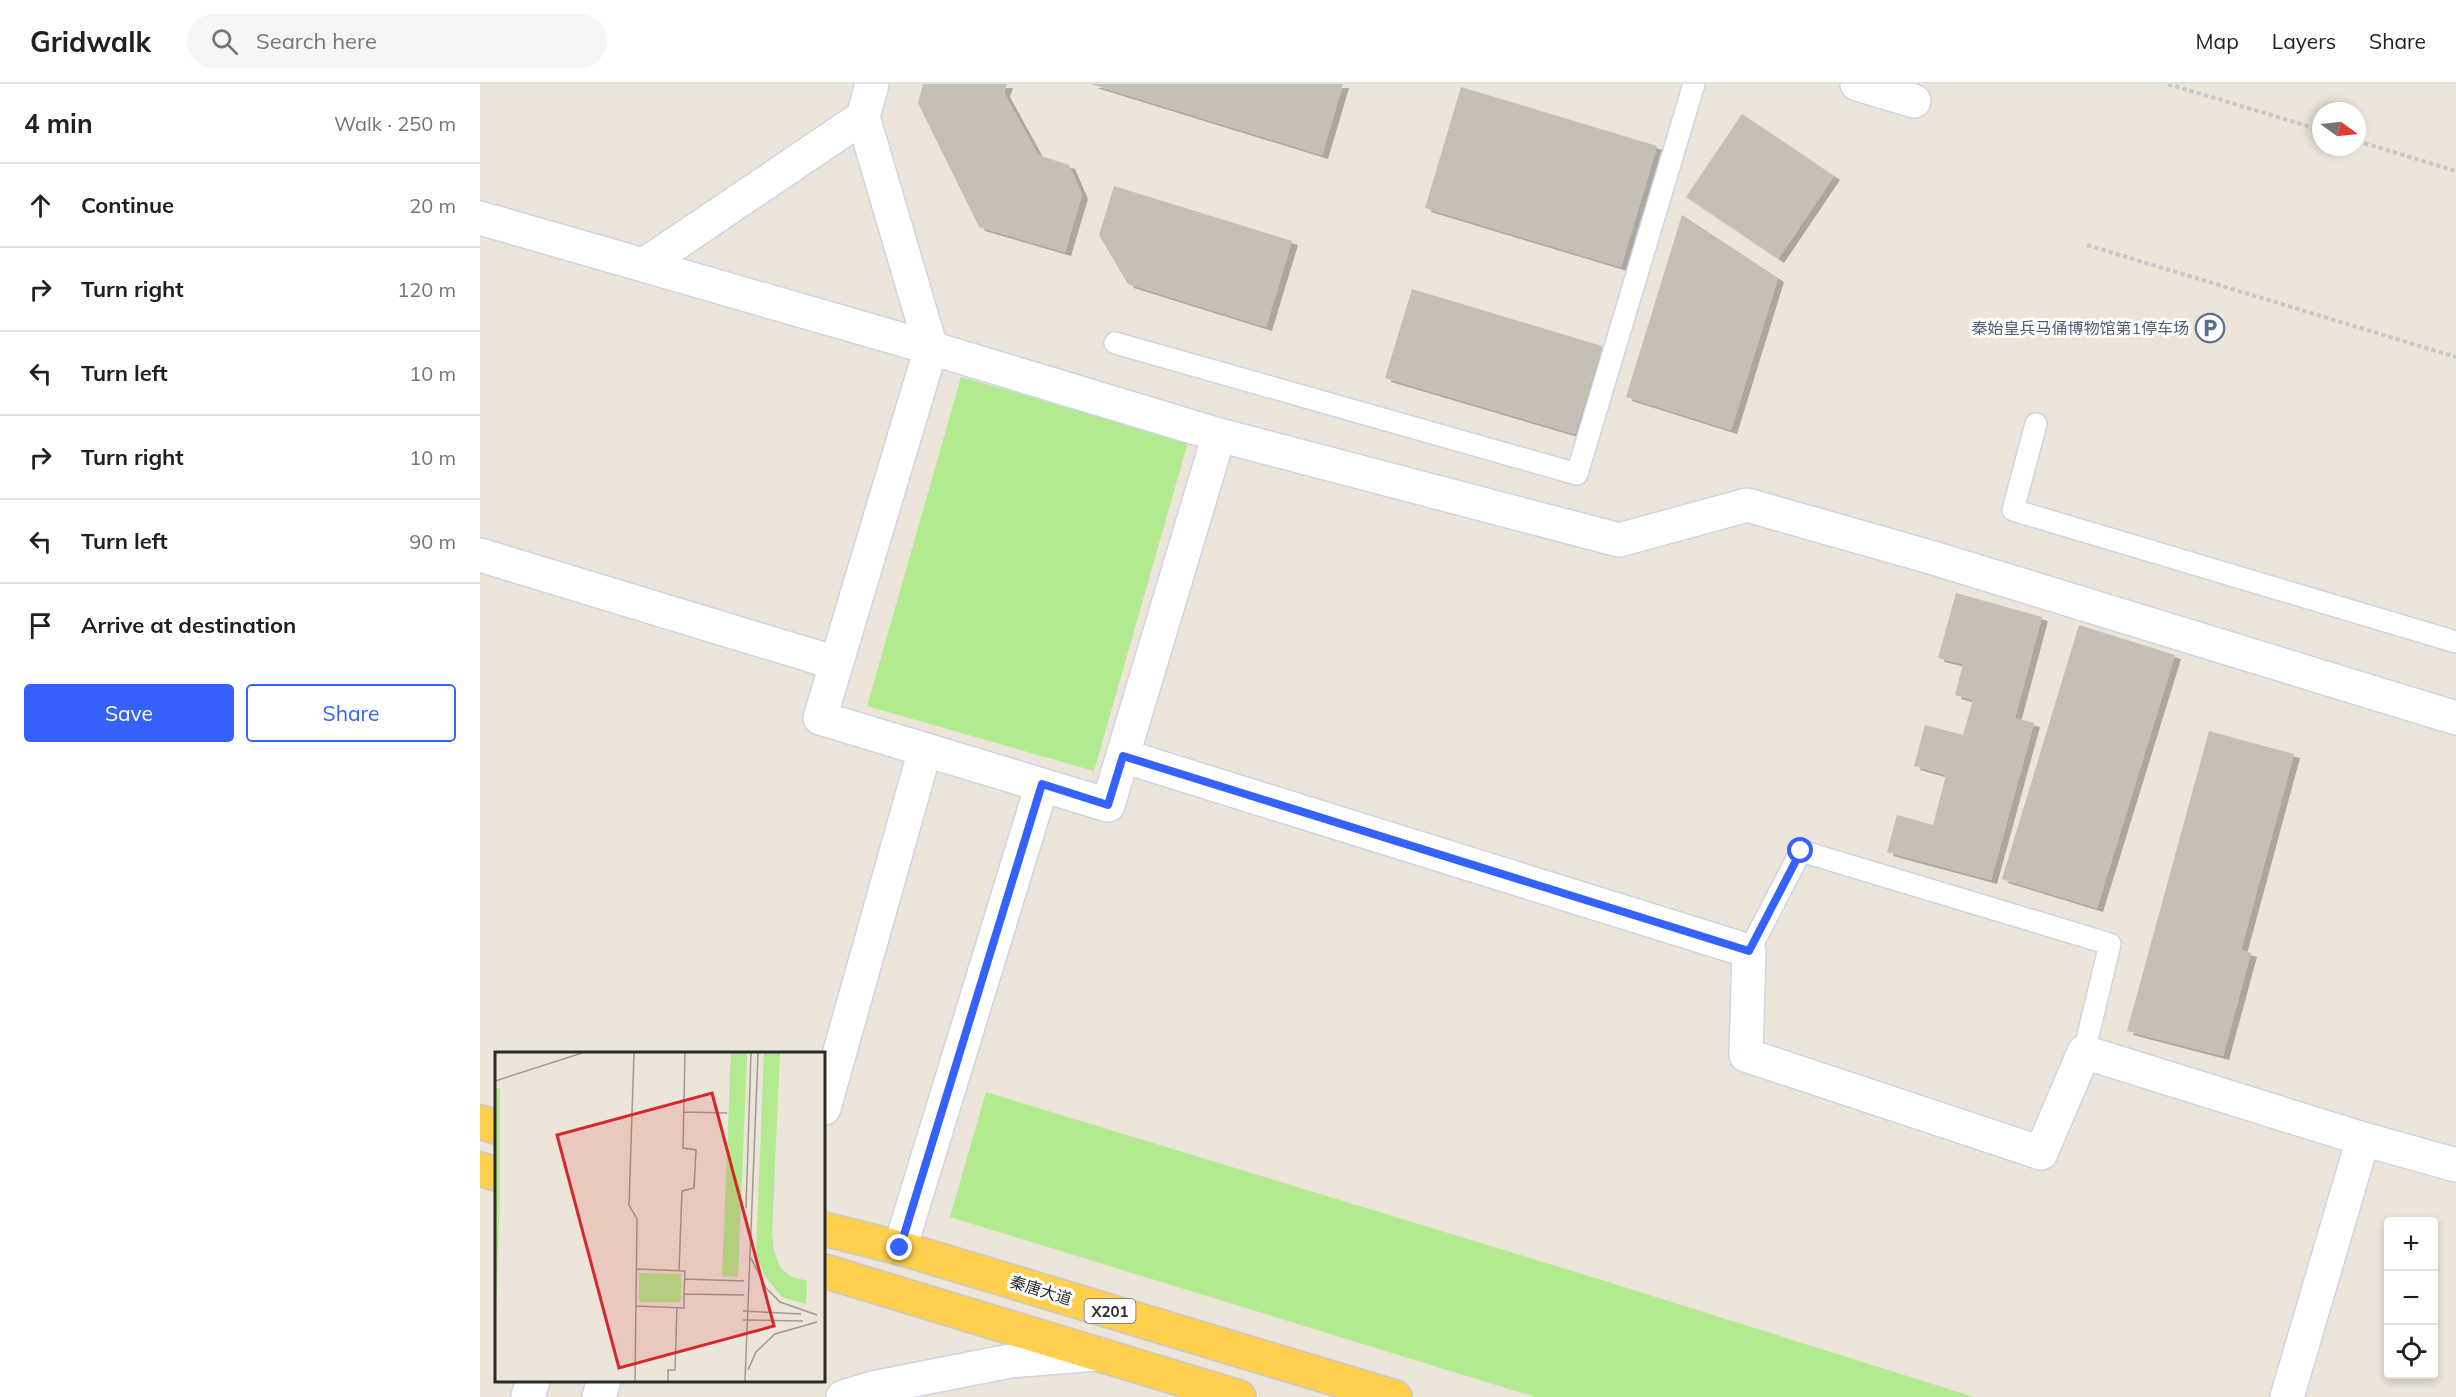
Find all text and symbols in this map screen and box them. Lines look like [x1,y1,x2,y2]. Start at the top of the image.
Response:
search box [187,14,607,68]
text: Gridwalk [30,24,151,59]
icon: search [208,25,241,58]
text: Search here [256,27,377,55]
text: Map [2196,28,2239,54]
text: Layers [2272,28,2336,54]
text: Share [2369,28,2426,54]
north arrow [2312,102,2366,156]
text: 4 min [24,107,93,140]
text: Walk · 250 m [334,111,456,136]
icon: ahead [24,189,57,222]
text: Continue [81,191,174,219]
text: 20 m [409,193,456,218]
icon: right [24,273,57,306]
text: Turn right [81,275,184,303]
text: 120 m [397,277,456,302]
parking icon: 秦始皇兵马俑博物馆第1停车场 [2194,312,2226,344]
place label: 秦始皇兵马俑博物馆第1停车场 [1971,318,2189,338]
icon: left [24,357,57,390]
text: Turn left [81,359,168,387]
text: 10 m [409,361,456,386]
icon: right [24,441,57,474]
text: Turn right [81,443,184,471]
text: 10 m [409,445,456,470]
icon: left [24,525,57,558]
text: Turn left [81,527,168,555]
text: 90 m [409,529,456,554]
icon: arrive [24,609,57,642]
text: Arrive at destination [81,611,296,639]
button: Save [24,684,234,742]
button: Share [246,684,456,742]
route start [1787,837,1813,863]
inset map [495,1052,825,1382]
map controls [2384,1217,2438,1379]
button: + [2384,1217,2438,1271]
route end [886,1234,912,1260]
street label: 秦唐大道 [1007,1271,1075,1309]
button: − [2384,1271,2438,1325]
road number: X201 [1084,1299,1136,1323]
button: locate [2384,1325,2438,1379]

